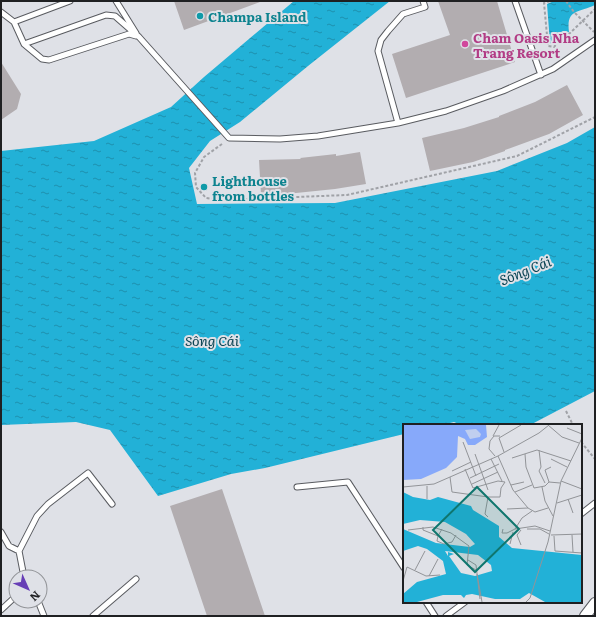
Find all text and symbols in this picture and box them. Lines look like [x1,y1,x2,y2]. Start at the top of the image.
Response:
place label: Champa Island [208,7,307,26]
marker: Champa Island [195,11,205,21]
place label: Cham Oasis Nha Trang Resort [473,28,580,62]
marker: Cham Oasis Nha Trang Resort [460,39,470,49]
place label: Lighthouse from bottles [212,171,295,205]
marker: Lighthouse from bottles [199,182,209,192]
water label: Sông Cái [496,250,555,289]
water label: Sông Cái [185,330,240,350]
inset map [403,424,582,603]
north arrow [8,569,48,609]
text: N [27,588,45,606]

